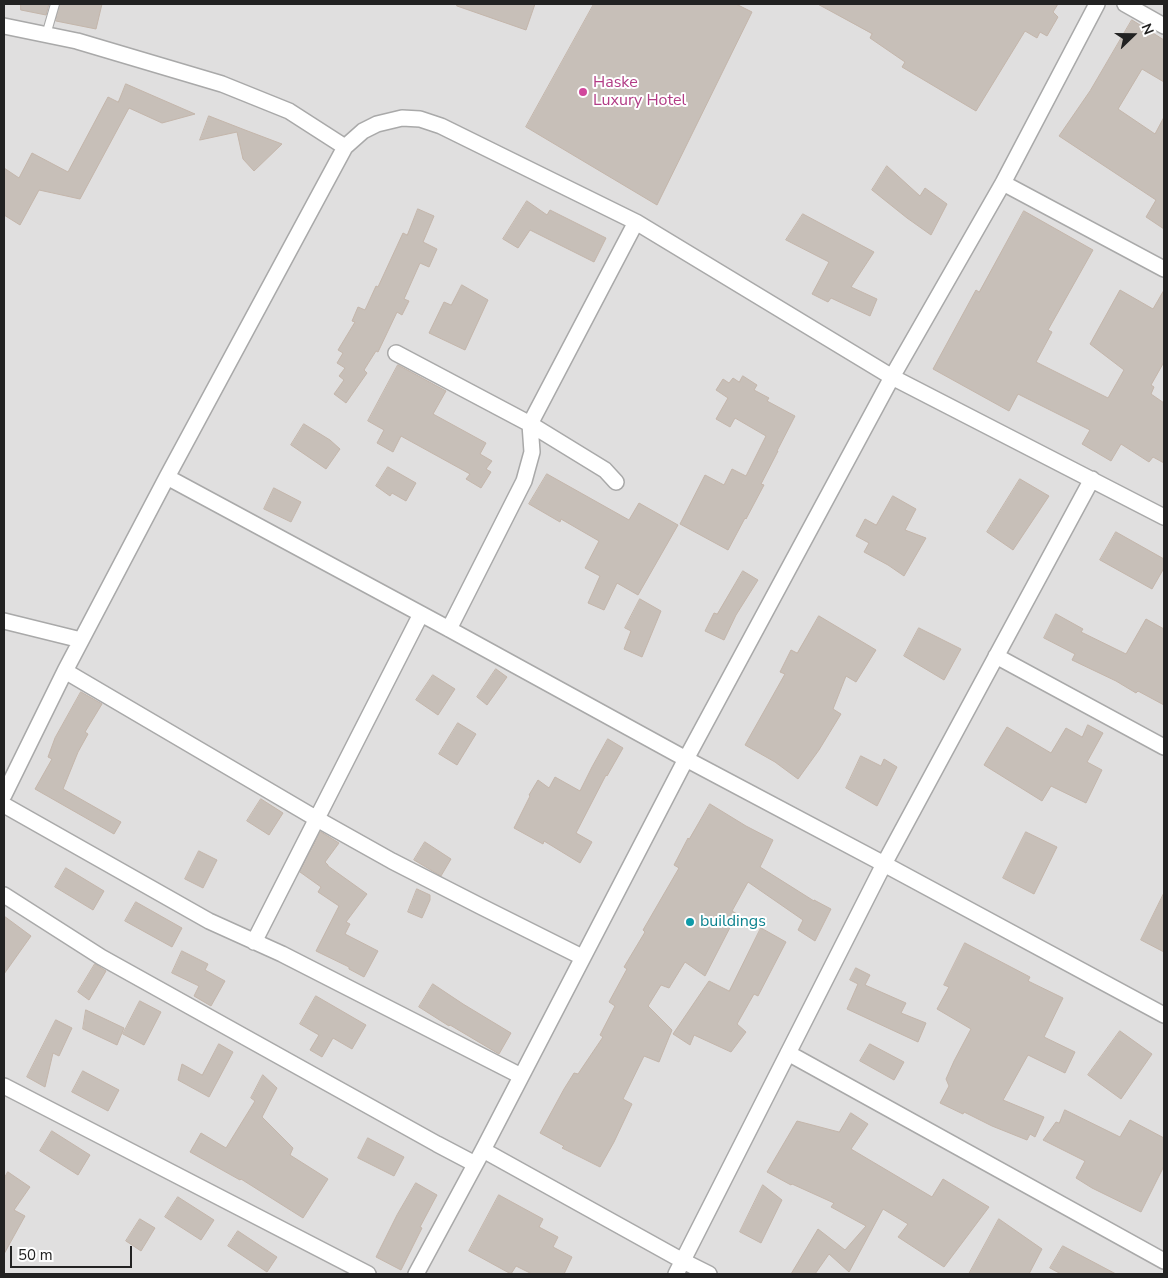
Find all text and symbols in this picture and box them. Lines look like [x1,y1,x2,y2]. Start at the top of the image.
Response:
north arrow [1108,10,1158,60]
text: N [1137,21,1158,38]
place label: Haske Luxury Hotel [593,73,686,111]
marker: Haske Luxury Hotel [577,86,589,98]
place label: buildings [700,912,766,932]
marker: buildings [684,916,696,928]
scale bar [12,1236,135,1268]
text: 50 m [18,1245,53,1265]

